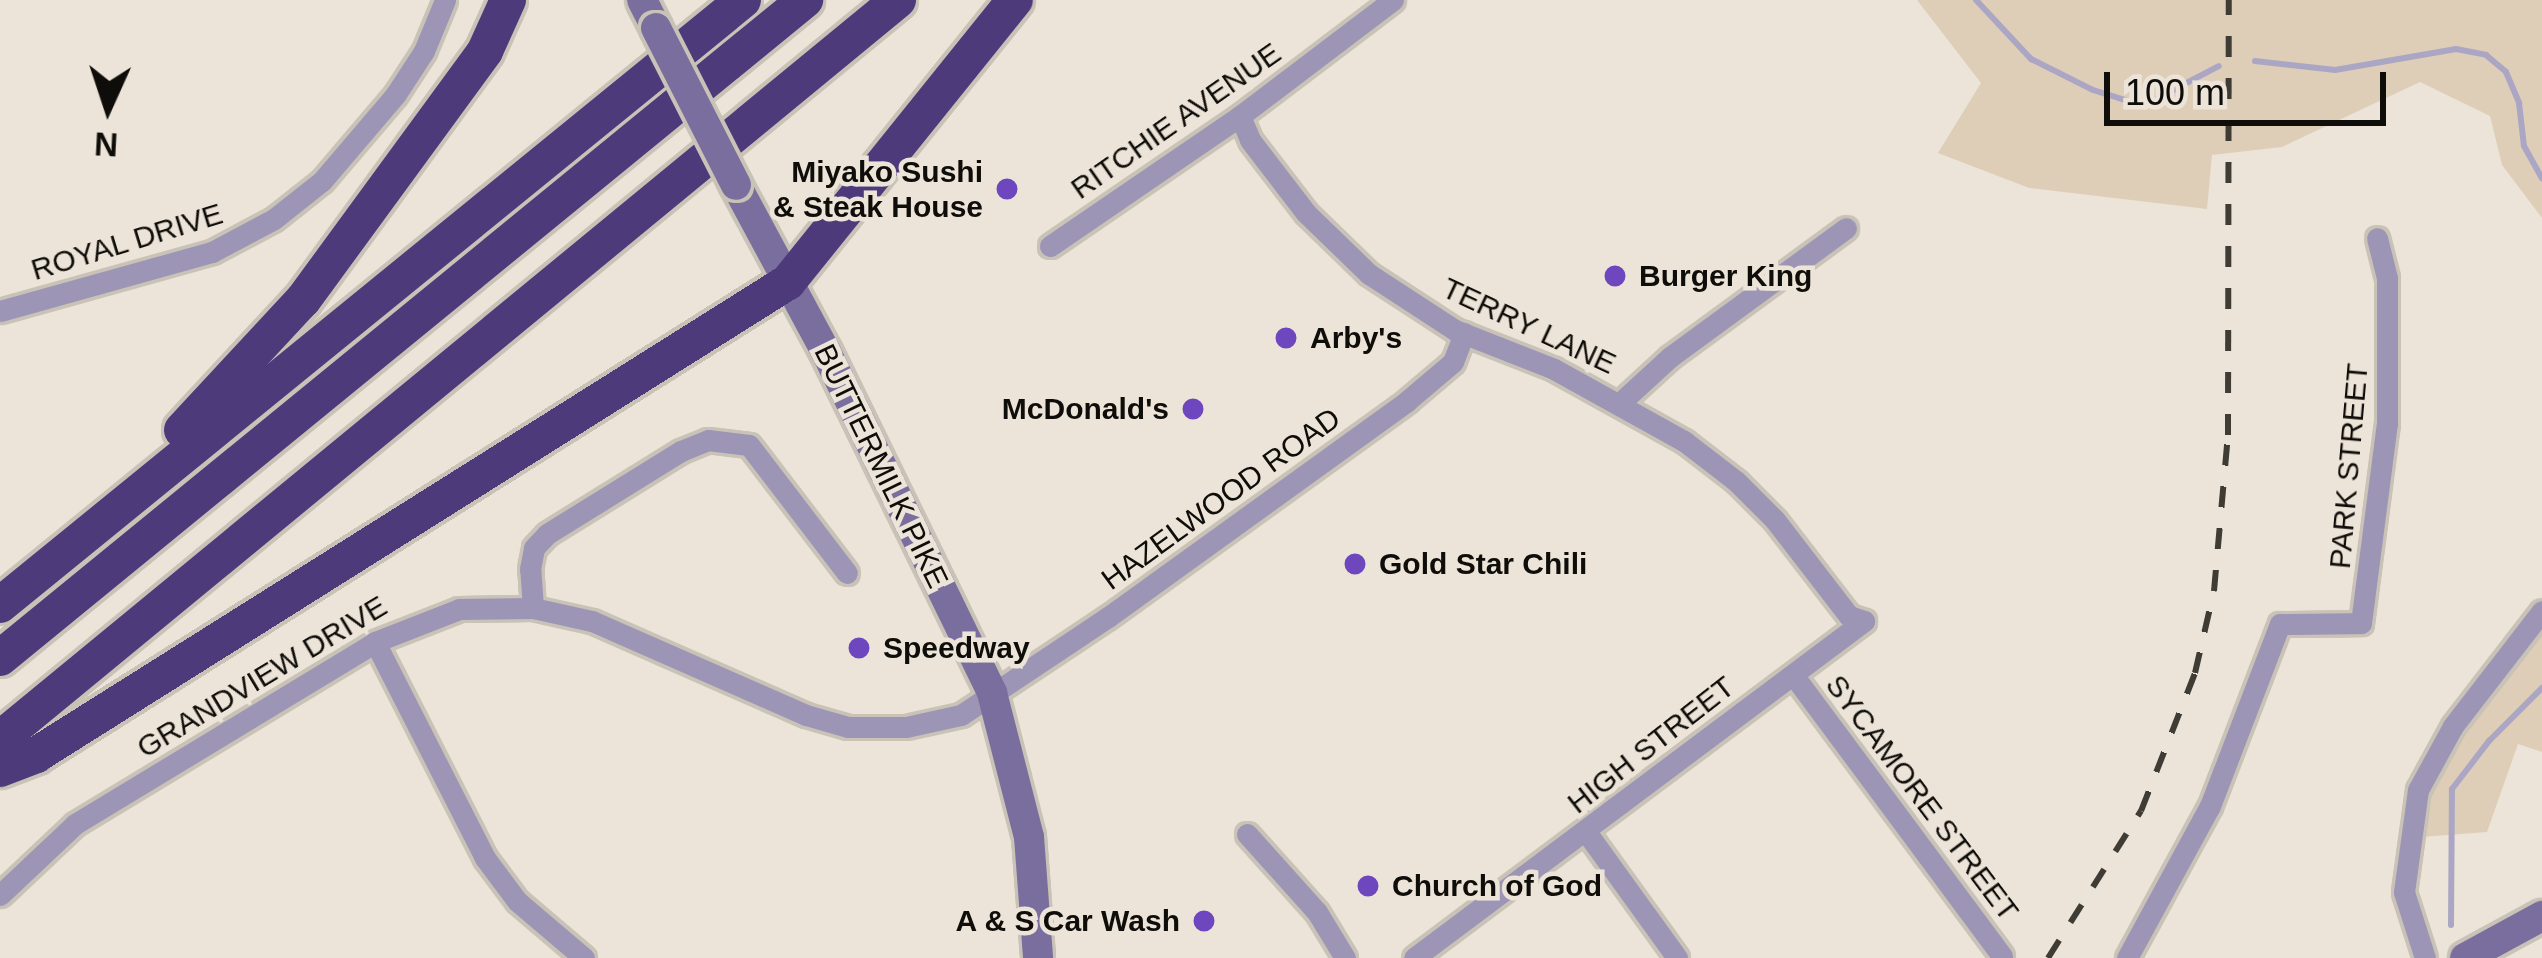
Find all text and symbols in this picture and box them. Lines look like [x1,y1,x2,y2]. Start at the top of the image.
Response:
street label: RITCHIE AVENUE [1063,35,1289,207]
north arrow [48,48,168,168]
scale bar [2110,48,2392,122]
text: 100 m [2125,72,2225,113]
text: N [93,125,119,164]
place label: Miyako Sushi & Steak House [773,154,983,225]
marker: Miyako Sushi & Steak House [994,176,1020,202]
street label: ROYAL DRIVE [26,196,228,288]
place label: Burger King [1639,258,1812,294]
marker: Burger King [1602,263,1628,289]
street label: TERRY LANE [1436,270,1622,382]
place label: Arby's [1310,320,1402,356]
marker: Arby's [1273,325,1299,351]
street label: BUTTERMILK PIKE [806,338,956,594]
street label: PARK STREET [2322,362,2376,570]
place label: McDonald's [1002,391,1169,427]
marker: McDonald's [1180,396,1206,422]
street label: HAZELWOOD ROAD [1095,400,1347,598]
place label: Gold Star Chili [1379,546,1587,582]
marker: Gold Star Chili [1342,551,1368,577]
street label: GRANDVIEW DRIVE [131,588,393,766]
place label: Speedway [883,630,1030,666]
marker: Speedway [846,635,872,661]
street label: SYCAMORE STREET [1818,668,2026,928]
street label: HIGH STREET [1560,669,1742,821]
place label: Church of God [1392,868,1602,904]
marker: Church of God [1355,873,1381,899]
place label: A & S Car Wash [954,903,1180,939]
marker: A & S Car Wash [1191,908,1217,934]

